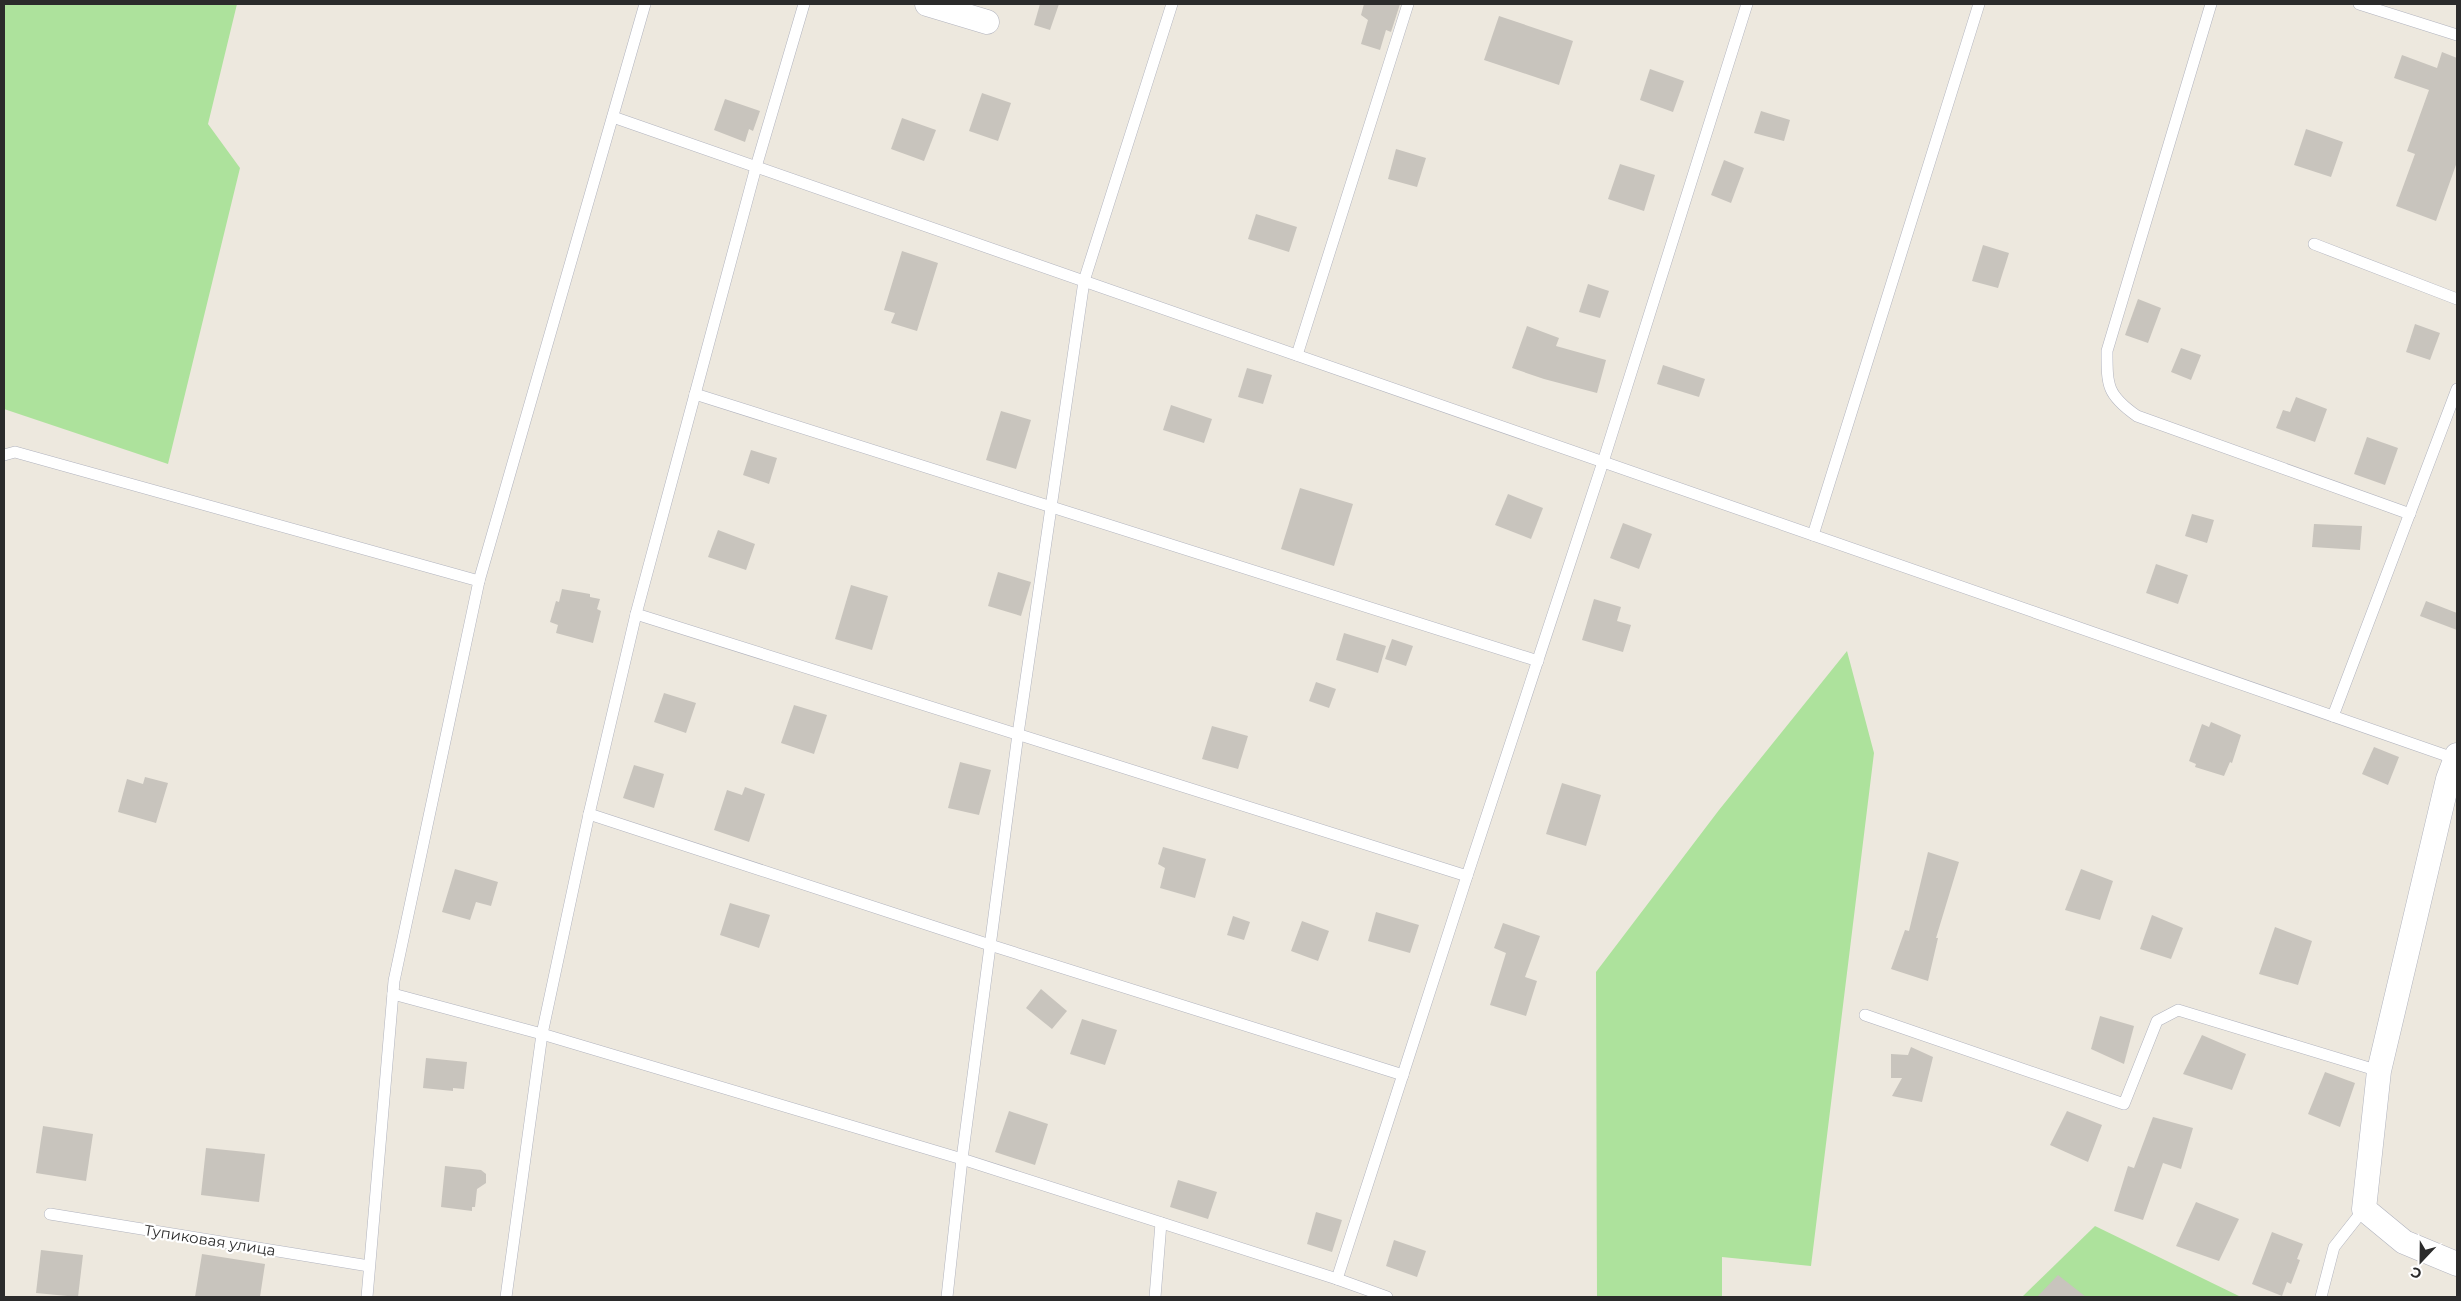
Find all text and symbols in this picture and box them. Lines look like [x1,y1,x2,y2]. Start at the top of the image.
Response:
street label: Тупиковая улица [143,1220,277,1260]
north arrow [2396,1236,2446,1286]
text: С [2408,1263,2424,1283]

